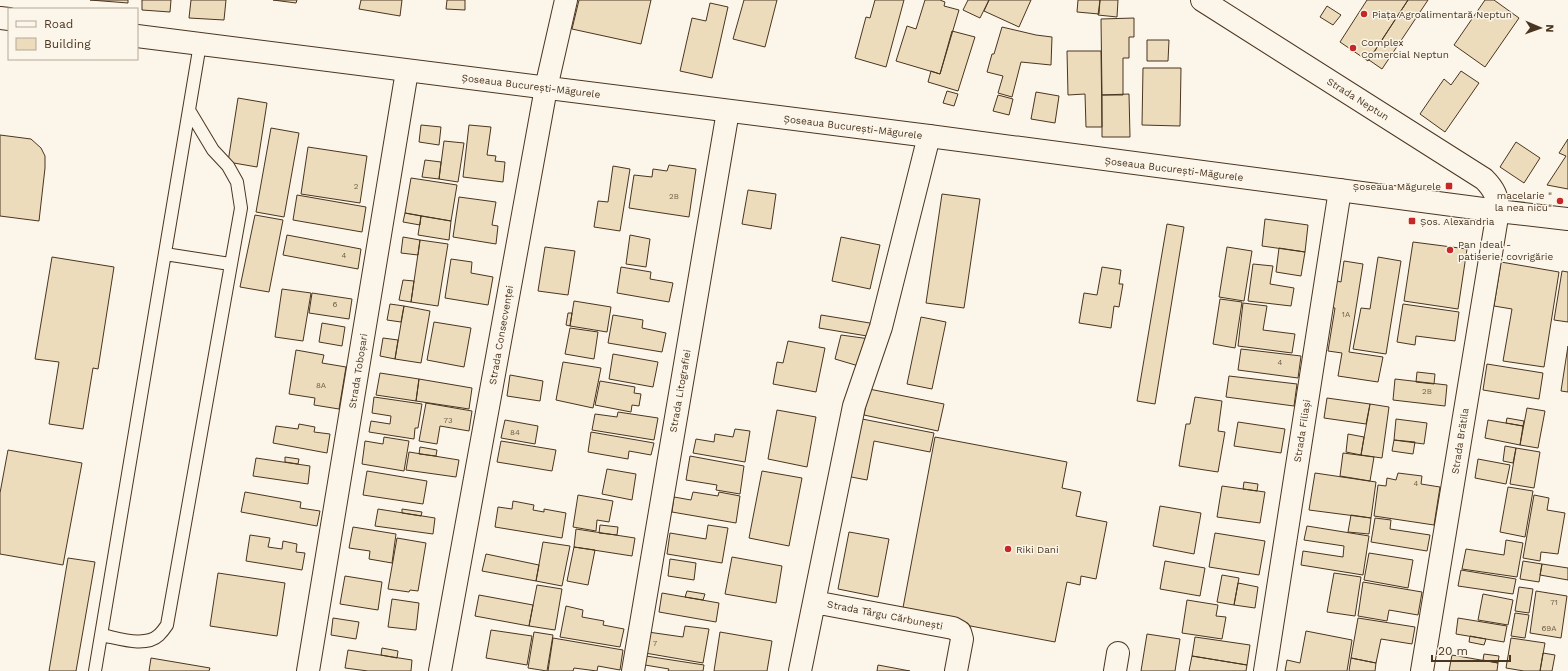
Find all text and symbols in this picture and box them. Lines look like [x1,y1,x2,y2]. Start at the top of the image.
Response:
legend [8,8,138,60]
north arrow [1520,8,1560,48]
marker: Piața Agroalimentară Neptun [1359,9,1369,19]
place label: Piața Agroalimentară Neptun [1372,9,1512,20]
text: Road [44,17,73,31]
text: N [1543,24,1556,33]
text: Building [44,37,91,51]
place label: Complex Comercial Neptun [1361,37,1449,60]
marker: Complex Comercial Neptun [1348,43,1358,53]
street label: Șoseaua București-Măgurele [461,72,601,100]
street label: Strada Neptun [1325,76,1391,122]
street label: Șoseaua București-Măgurele [783,113,923,141]
street label: Șoseaua București-Măgurele [1104,155,1244,183]
place label: Șoseaua Măgurele [1353,181,1441,192]
marker: Șoseaua Măgurele [1444,181,1454,191]
house number: 2 [354,182,359,191]
place label: macelarie " la nea nicu" [1495,190,1552,213]
house number: 2B [669,192,679,201]
marker: macelarie " la nea nicu" [1555,196,1565,206]
marker: Șos. Alexandria [1407,216,1417,226]
place label: Șos. Alexandria [1420,216,1495,227]
place label: Pan Ideal - patiserie, covrigărie [1458,239,1553,262]
marker: Pan Ideal - patiserie, covrigărie [1445,245,1455,255]
house number: 4 [342,251,347,260]
street label: Strada Consecvenței [487,284,515,386]
house number: 6 [333,300,338,309]
house number: 1A [1342,310,1351,319]
street label: Strada Toboșari [347,333,369,409]
street label: Strada Litografiei [667,349,693,433]
house number: 4 [1278,358,1283,367]
house number: 8A [316,381,327,390]
house number: 2B [1422,387,1432,396]
street label: Strada Filiași [1292,399,1312,463]
street label: Strada Brătila [1449,407,1471,475]
house number: 73 [443,416,453,425]
house number: 84 [510,428,520,437]
house number: 4 [1414,479,1419,488]
marker: Riki Dani [1003,544,1013,554]
place label: Riki Dani [1016,544,1059,555]
street label: Strada Târgu Cărbunești [826,598,944,632]
house number: 71 [1550,598,1558,607]
house number: 69A [1542,624,1557,633]
scale bar [1432,637,1510,663]
house number: 7 [653,639,658,648]
text: 20 m [1438,644,1468,658]

